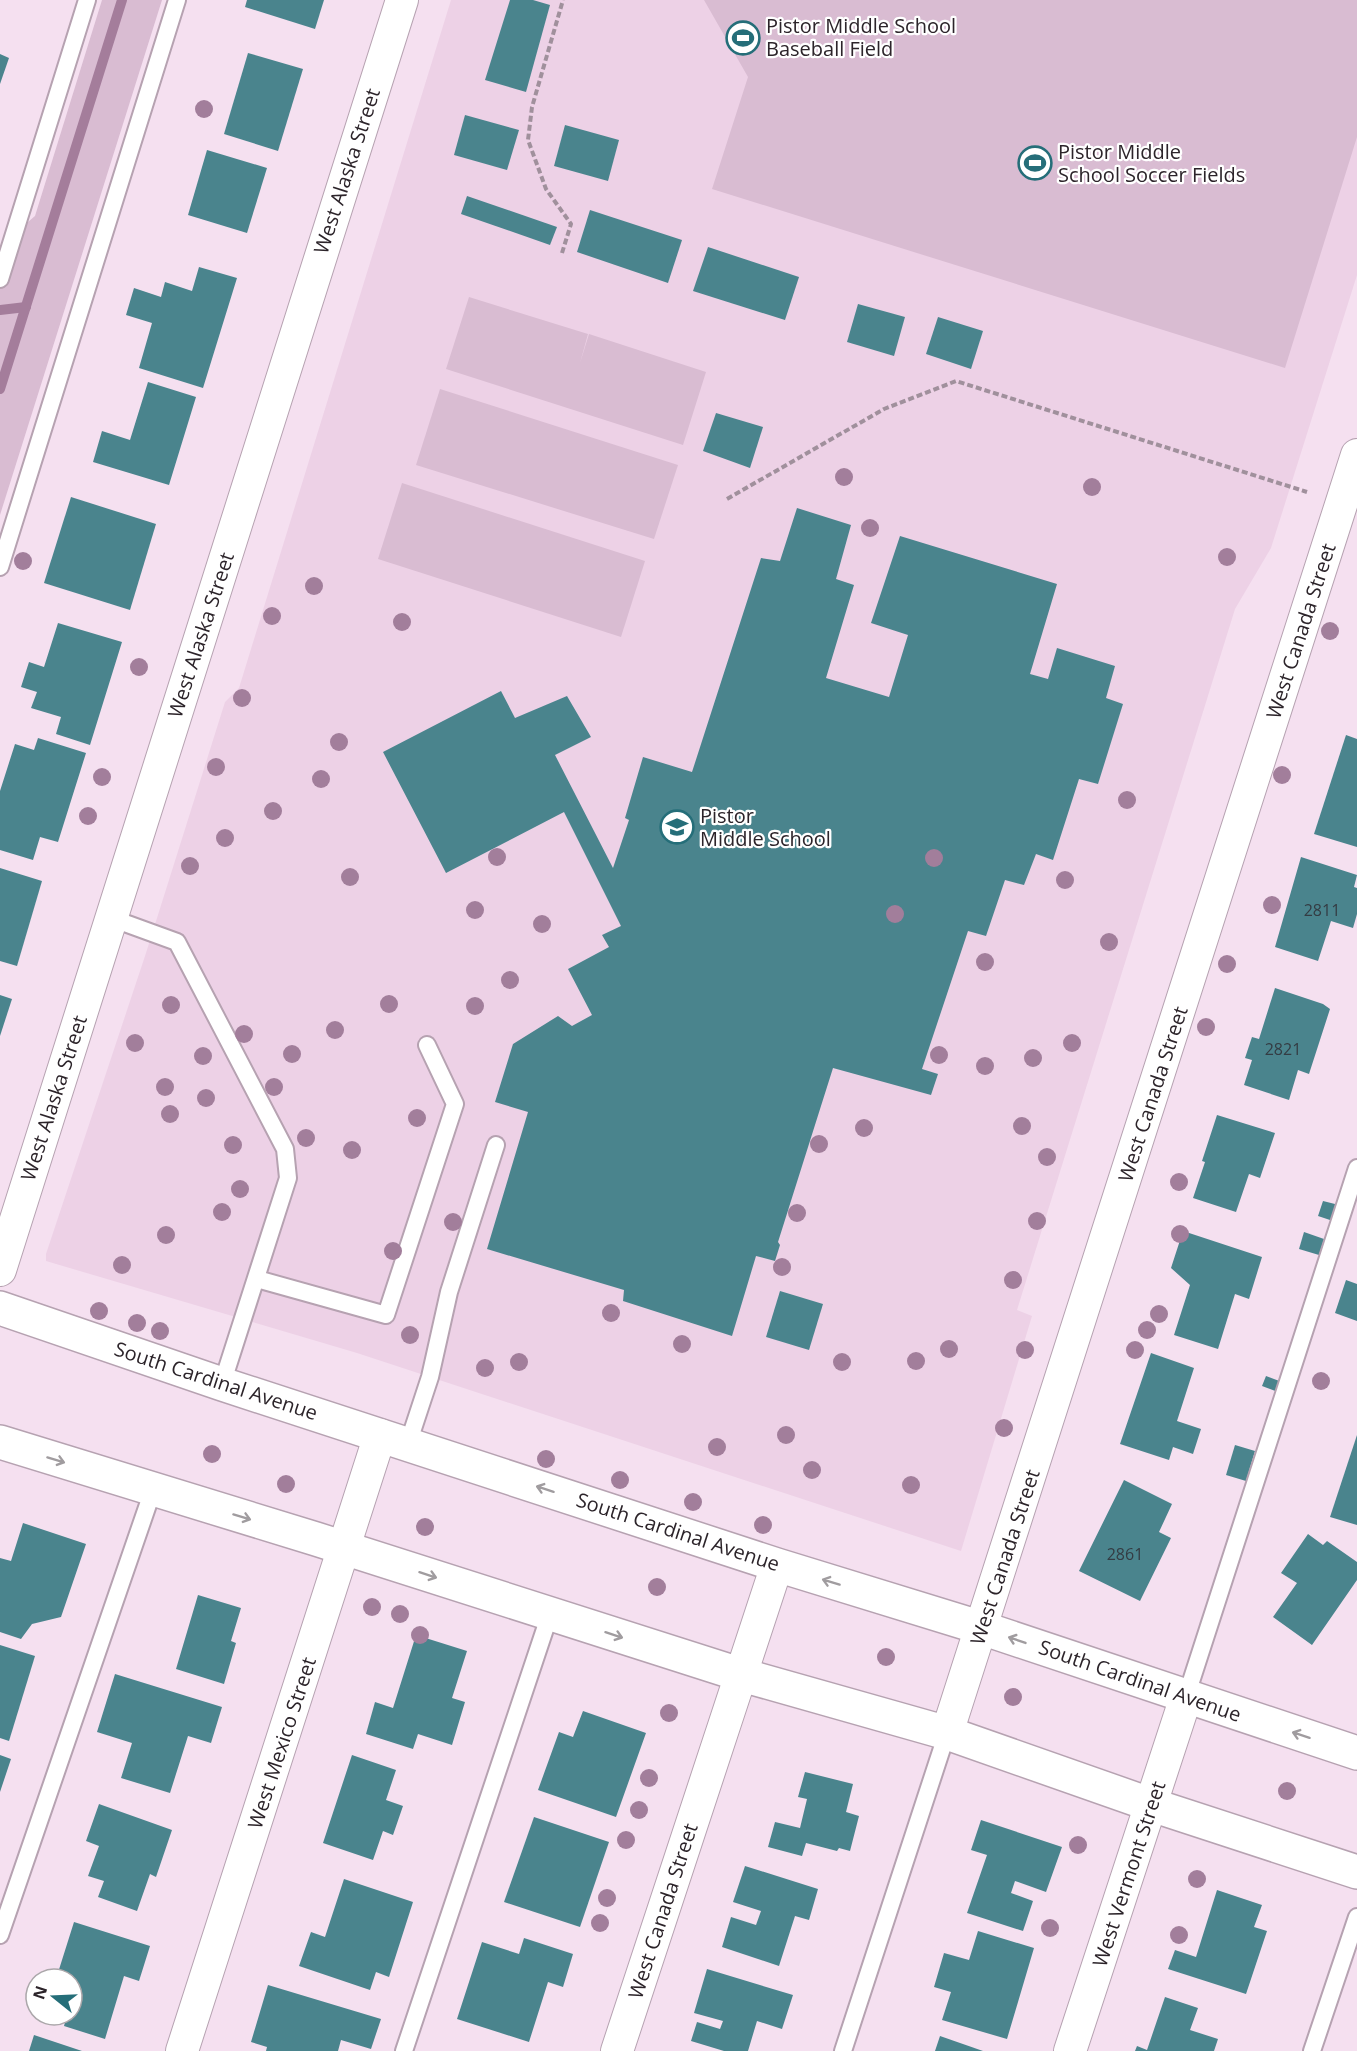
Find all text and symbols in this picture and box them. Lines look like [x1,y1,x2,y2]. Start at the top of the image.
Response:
place label: Pistor Middle School Baseball Field [766,12,956,62]
sports icon: Pistor Middle School Baseball Field [725,20,761,56]
street label: West Alaska Street [307,85,386,257]
place label: Pistor Middle School Soccer Fields [1058,138,1245,188]
sports icon: Pistor Middle School Soccer Fields [1017,145,1053,181]
street label: West Canada Street [1259,540,1342,722]
street label: West Alaska Street [161,549,240,721]
place label: Pistor Middle School [700,802,831,852]
school or university icon: Pistor Middle School [659,809,695,845]
house number: 2811 [1304,899,1340,921]
street label: West Canada Street [1111,1003,1194,1185]
street label: West Alaska Street [14,1012,93,1184]
house number: 2821 [1265,1038,1301,1060]
street label: South Cardinal Avenue [111,1335,321,1426]
one-way arrow [46,1455,65,1466]
street label: West Canada Street [963,1466,1046,1648]
one-way arrow [536,1483,555,1494]
street label: South Cardinal Avenue [573,1486,783,1577]
one-way arrow [232,1512,251,1523]
house number: 2861 [1107,1543,1143,1565]
one-way arrow [418,1571,437,1582]
one-way arrow [822,1576,841,1587]
one-way arrow [604,1630,623,1641]
street label: South Cardinal Avenue [1035,1633,1245,1728]
one-way arrow [1008,1634,1027,1645]
street label: West Mexico Street [241,1654,322,1832]
one-way arrow [1292,1728,1311,1739]
street label: West Vermont Street [1086,1777,1171,1970]
street label: West Canada Street [621,1820,704,2002]
north arrow [24,1967,84,2027]
text: N [27,1983,52,2002]

